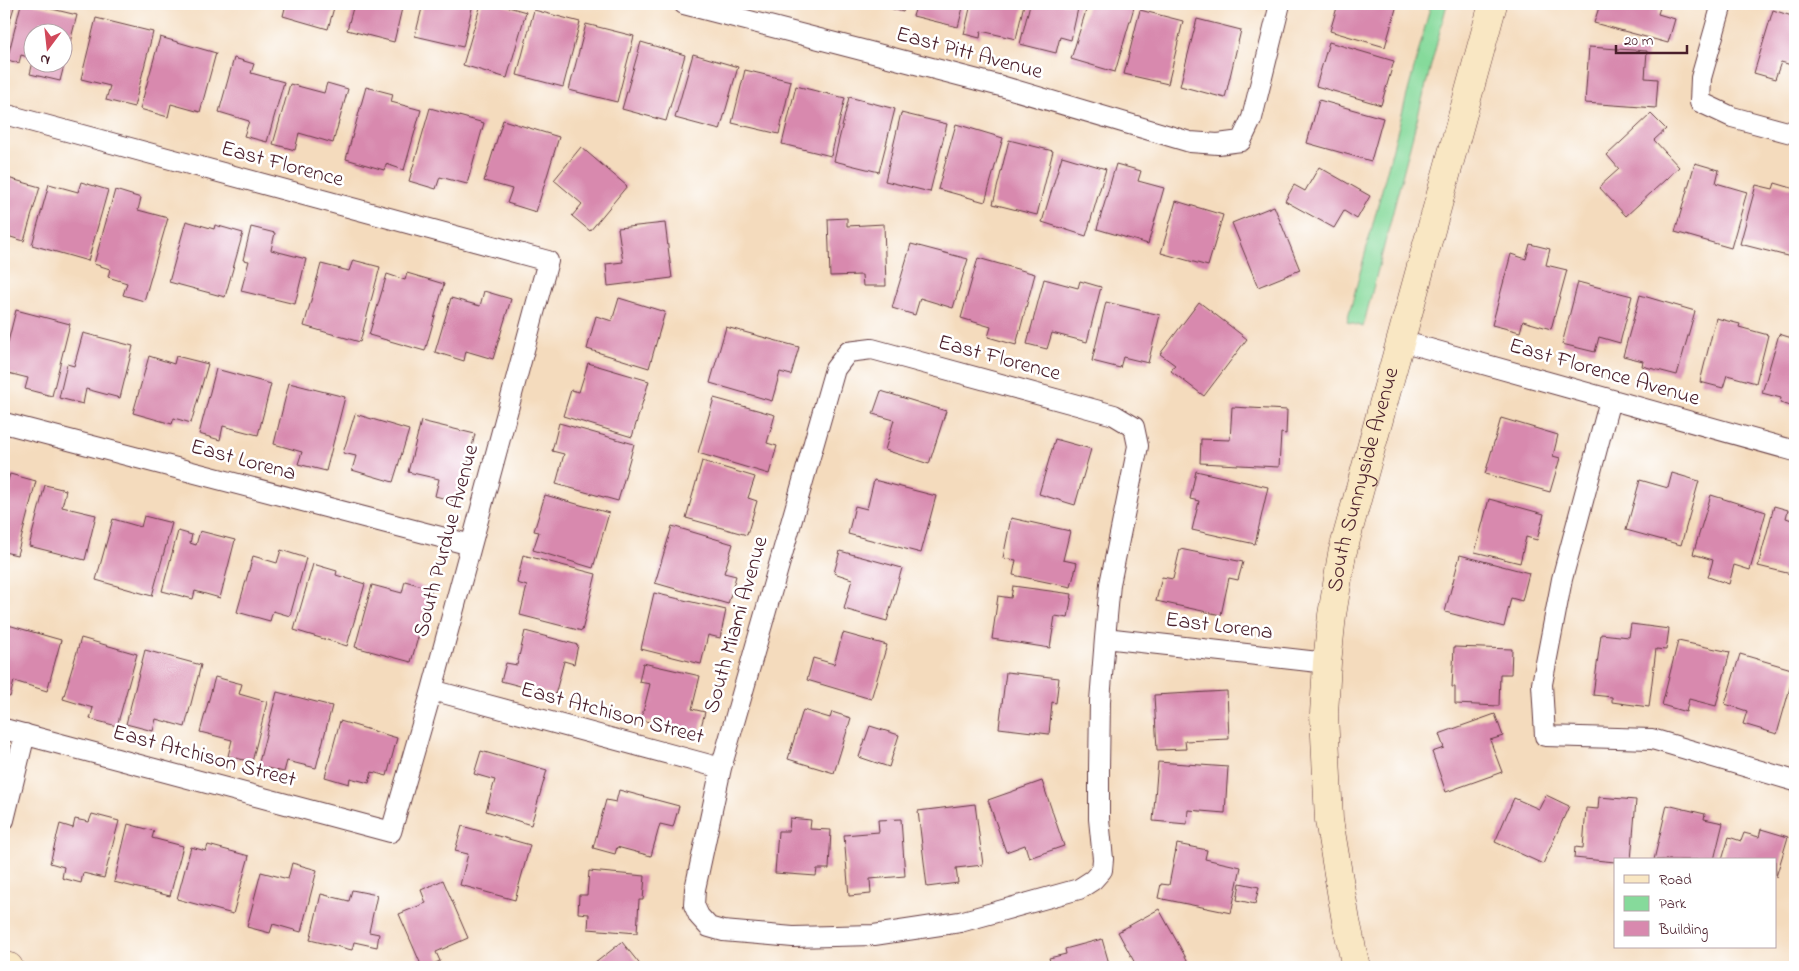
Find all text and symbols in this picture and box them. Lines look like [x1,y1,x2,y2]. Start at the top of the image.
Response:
street label: East Pitt Avenue [892,19,1046,89]
north arrow [22,22,72,72]
scale bar [1616,22,1688,54]
text: 20 m [1624,30,1654,52]
text: N [38,48,52,70]
street label: East Florence [217,133,347,197]
street label: East Florence [934,327,1064,391]
street label: East Florence Avenue [1505,330,1703,416]
street label: South Sunnyside Avenue [1320,364,1408,594]
street label: East Lorena [187,432,299,490]
street label: South Purdue Avenue [406,441,488,641]
street label: South Miami Avenue [696,533,778,717]
street label: East Lorena [1163,605,1275,649]
street label: East Atchison Street [517,674,708,754]
street label: East Atchison Street [109,717,300,797]
legend [1614,858,1776,948]
text: Road [1659,869,1692,891]
text: Park [1659,893,1687,915]
text: Building [1658,919,1708,942]

